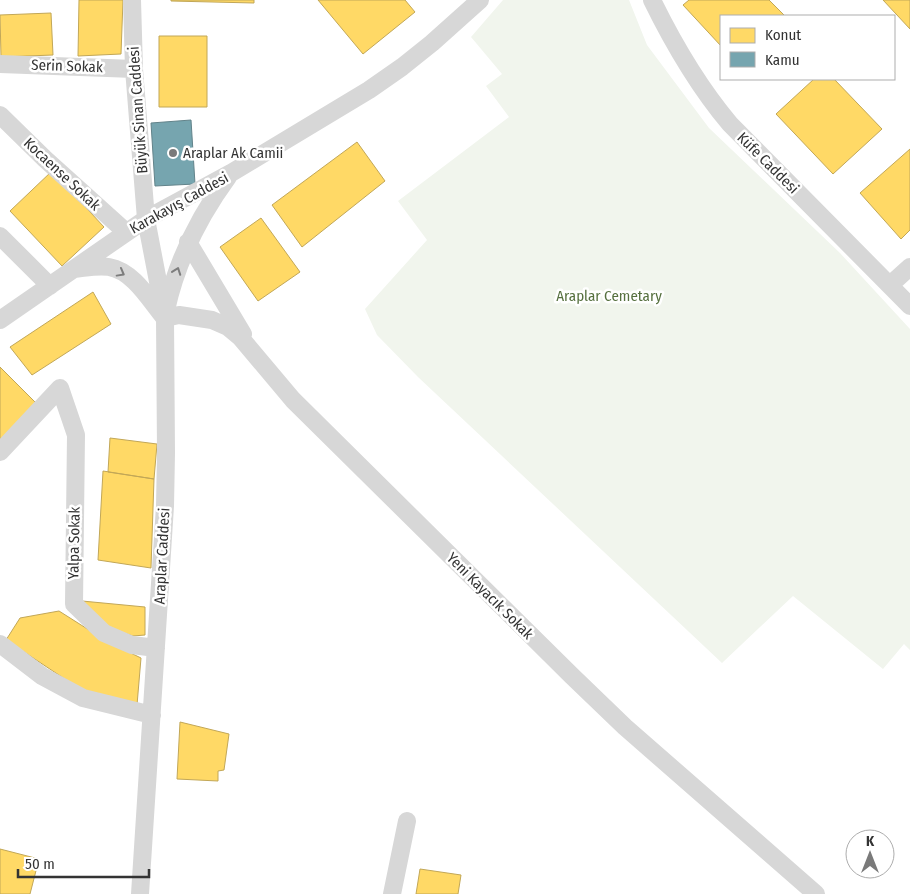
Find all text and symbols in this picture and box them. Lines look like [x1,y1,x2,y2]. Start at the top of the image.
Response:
legend [720,15,895,80]
text: Konut [765,26,801,44]
street label: Büyük Sinan Caddesi [125,46,151,174]
text: Kamu [765,51,800,69]
street label: Serin Sokak [31,56,103,76]
street label: Küfe Caddesi [734,129,802,197]
street label: Kocaense Sokak [20,134,104,214]
place label: Araplar Ak Camii [183,144,283,162]
marker: Araplar Ak Camii [167,147,179,159]
street label: Karakayış Caddesi [126,168,232,238]
one-way arrow [115,266,124,276]
one-way arrow [171,267,181,276]
park label: Araplar Cemetary [556,287,662,305]
street label: Yalpa Sokak [64,507,84,579]
street label: Araplar Caddesi [150,507,174,605]
street label: Yeni Kayacık Sokak [443,549,537,643]
north arrow [845,829,895,879]
text: K [866,833,875,850]
scale bar [18,846,149,878]
text: 50 m [25,855,55,873]

